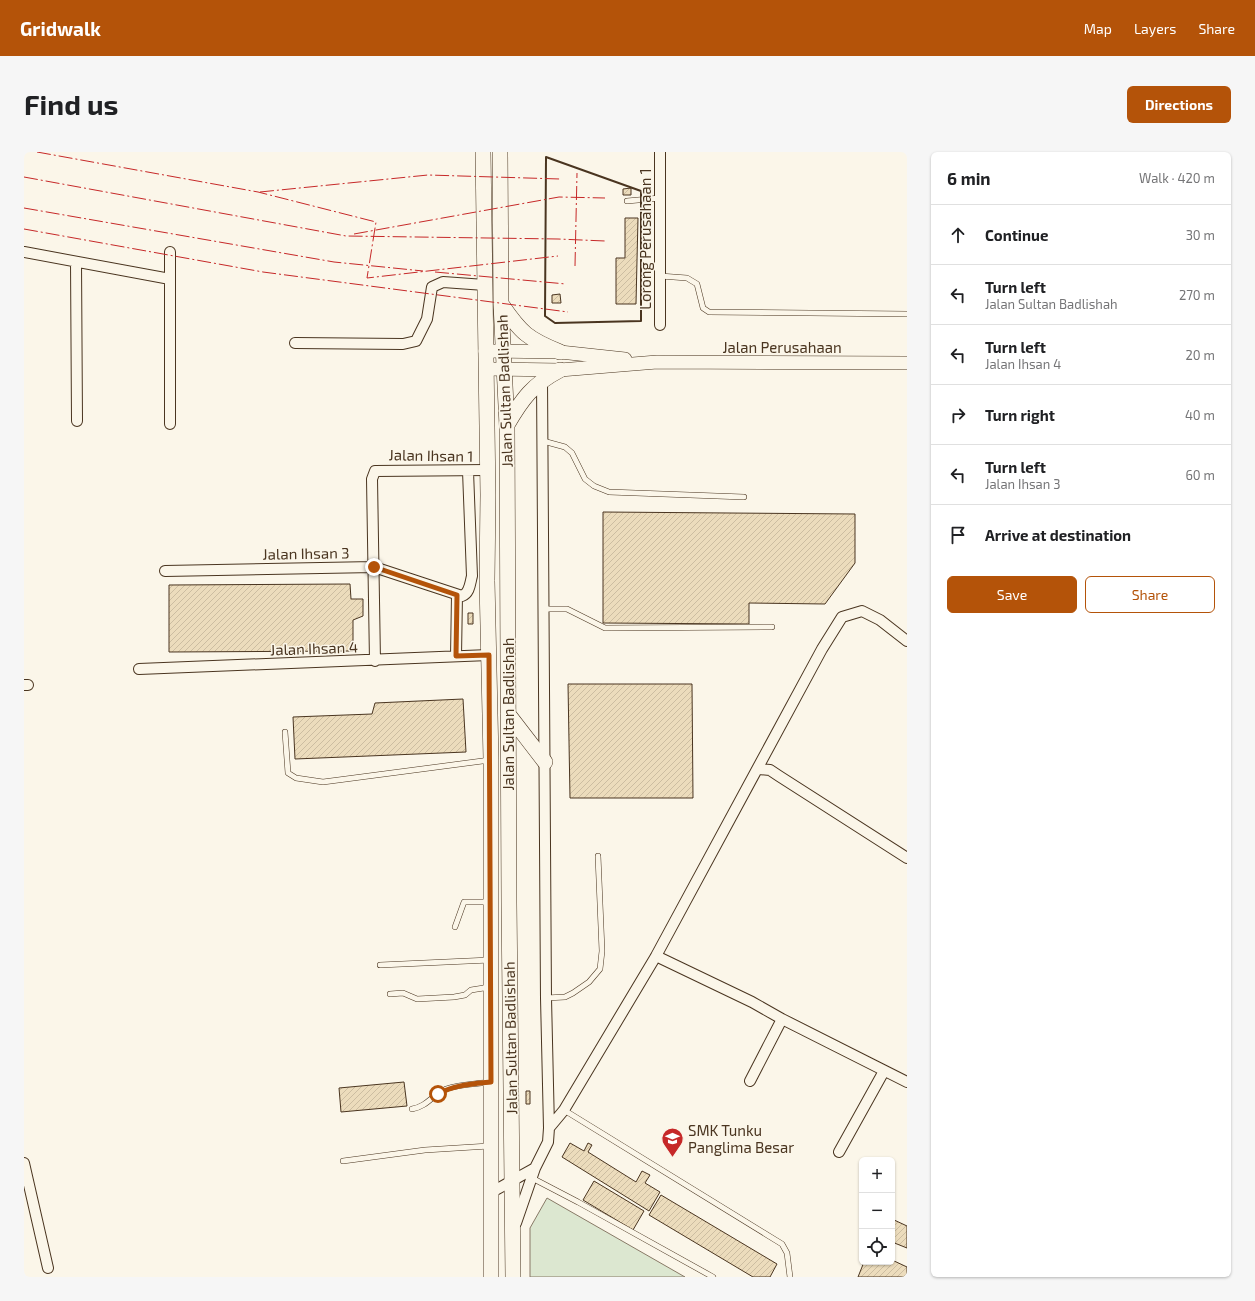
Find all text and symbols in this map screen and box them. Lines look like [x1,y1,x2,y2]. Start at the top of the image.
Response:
text: Gridwalk [20,17,101,40]
text: Map [1084,20,1112,37]
text: Layers [1134,20,1176,37]
text: Share [1198,20,1235,37]
button: Directions [1127,86,1231,123]
text: Find us [24,87,118,121]
street label: Lorong Perusahaan 1 [636,168,654,310]
text: 6 min [947,168,991,188]
text: Walk · 420 m [1139,170,1215,186]
icon: ahead [947,224,969,246]
text: Continue [985,226,1048,244]
text: 30 m [1186,227,1215,243]
text: Turn left [985,278,1046,296]
icon: left [947,284,969,306]
text: 270 m [1179,287,1215,303]
text: Jalan Sultan Badlishah [985,296,1118,312]
street label: Jalan Sultan Badlishah [492,314,516,468]
street label: Jalan Perusahaan [722,338,842,356]
text: Turn left [985,338,1046,356]
icon: left [947,344,969,366]
text: 20 m [1186,347,1215,363]
text: Jalan Ihsan 4 [985,356,1061,372]
icon: right [947,404,969,426]
text: Turn right [985,406,1055,424]
text: 40 m [1185,407,1215,423]
street label: Jalan Ihsan 1 [389,445,473,465]
text: Turn left [985,458,1046,476]
icon: left [947,464,969,486]
text: 60 m [1185,467,1215,483]
text: Jalan Ihsan 3 [985,476,1060,492]
icon: arrive [947,524,969,546]
text: Arrive at destination [985,526,1131,544]
street label: Jalan Ihsan 3 [262,543,350,563]
route end [365,558,383,576]
button: Save [947,576,1077,613]
button: Share [1085,576,1215,613]
street label: Jalan Ihsan 4 [270,637,358,659]
street label: Jalan Sultan Badlishah [499,637,517,791]
street label: Jalan Sultan Badlishah [500,961,520,1115]
route start [429,1085,447,1103]
place label: SMK Tunku Panglima Besar [688,1121,794,1156]
school or university icon: SMK Tunku Panglima Besar [660,1126,686,1159]
map controls [859,1157,895,1265]
button: + [859,1157,895,1193]
button: − [859,1193,895,1229]
button: locate [859,1229,895,1265]

